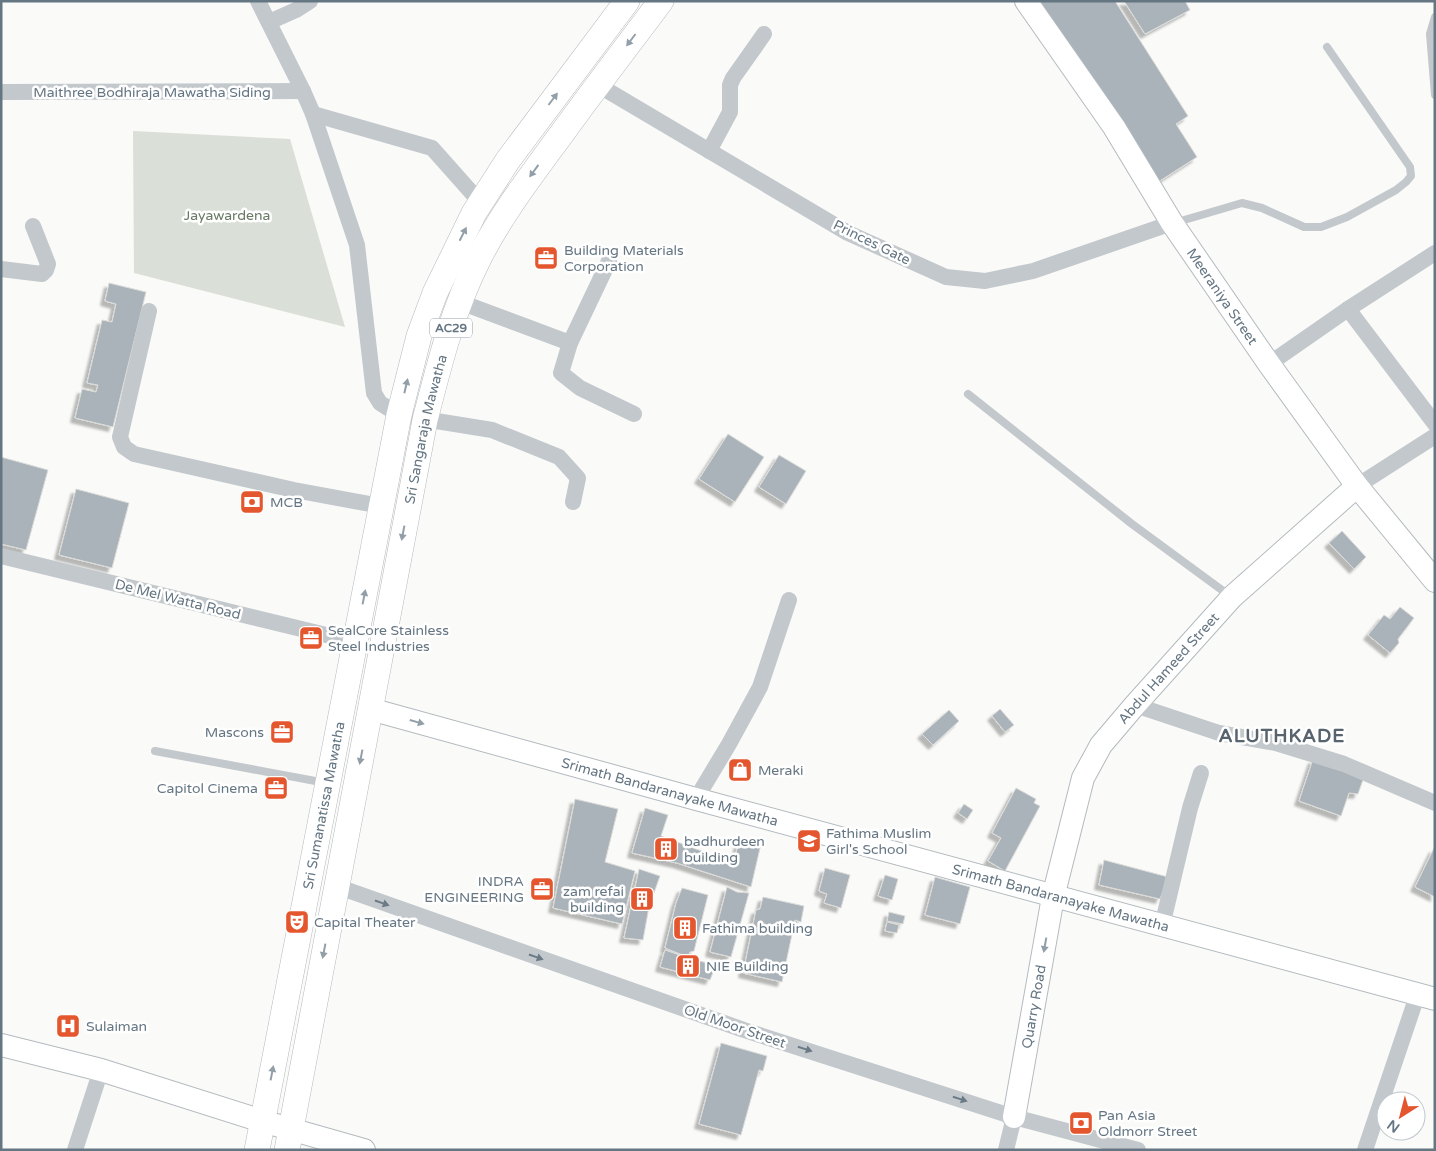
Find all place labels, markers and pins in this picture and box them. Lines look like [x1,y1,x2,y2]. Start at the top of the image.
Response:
place label: Building Materials Corporation [564,242,684,275]
office icon: Building Materials Corporation [533,245,559,271]
bank icon: MCB [239,489,265,515]
place label: MCB [270,494,303,511]
place label: SealCore Stainless Steel Industries [328,622,449,655]
office icon: SealCore Stainless Steel Industries [298,625,324,651]
office icon: Mascons [269,719,295,745]
place label: Mascons [205,724,264,741]
shop icon: Meraki [727,757,753,783]
place label: Meraki [758,762,804,779]
office icon: Capitol Cinema [263,775,289,801]
place label: Capitol Cinema [157,780,258,797]
place label: Fathima Muslim Girl's School [826,825,931,858]
school or university icon: Fathima Muslim Girl's School [796,828,822,854]
place label: badhurdeen building [684,833,765,866]
building icon: badhurdeen building [653,836,679,862]
place label: INDRA ENGINEERING [424,873,524,906]
office icon: INDRA ENGINEERING [529,876,555,902]
place label: zam refai building [563,883,624,916]
building icon: zam refai building [629,886,655,912]
theatre icon: Capital Theater [284,909,310,935]
place label: Capital Theater [314,914,416,931]
building icon: Fathima building [672,915,698,941]
place label: Fathima building [702,920,813,937]
building icon: NIE Building [675,953,701,979]
place label: NIE Building [706,958,789,975]
hospital icon: Sulaiman [55,1013,81,1039]
place label: Sulaiman [86,1018,147,1035]
place label: Pan Asia Oldmorr Street [1098,1107,1198,1140]
bank icon: Pan Asia Oldmorr Street [1068,1110,1094,1136]

